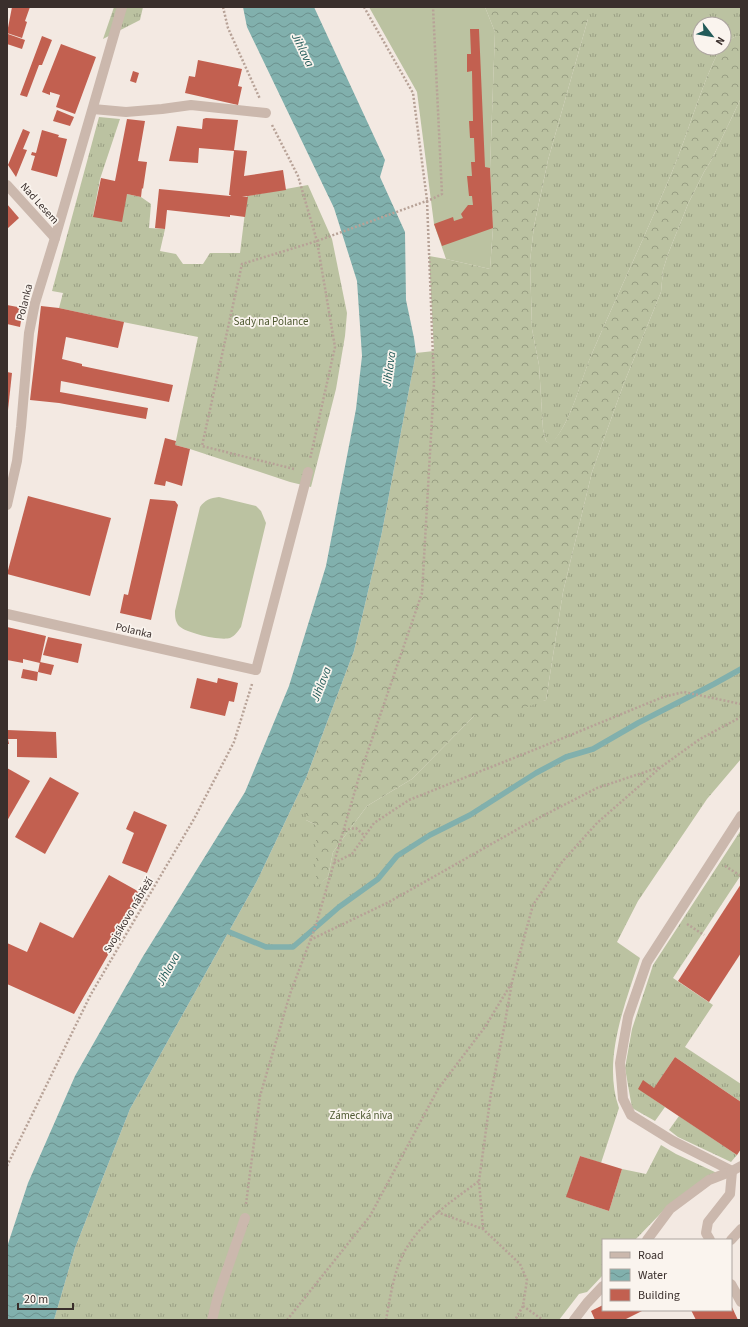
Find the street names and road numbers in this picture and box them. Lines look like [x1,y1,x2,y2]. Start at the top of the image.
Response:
street label: Nad Lesem [17,179,62,227]
street label: Polanka [13,282,36,322]
street label: Polanka [114,619,154,642]
street label: Svojsíkovo nábřeží [100,874,157,956]

